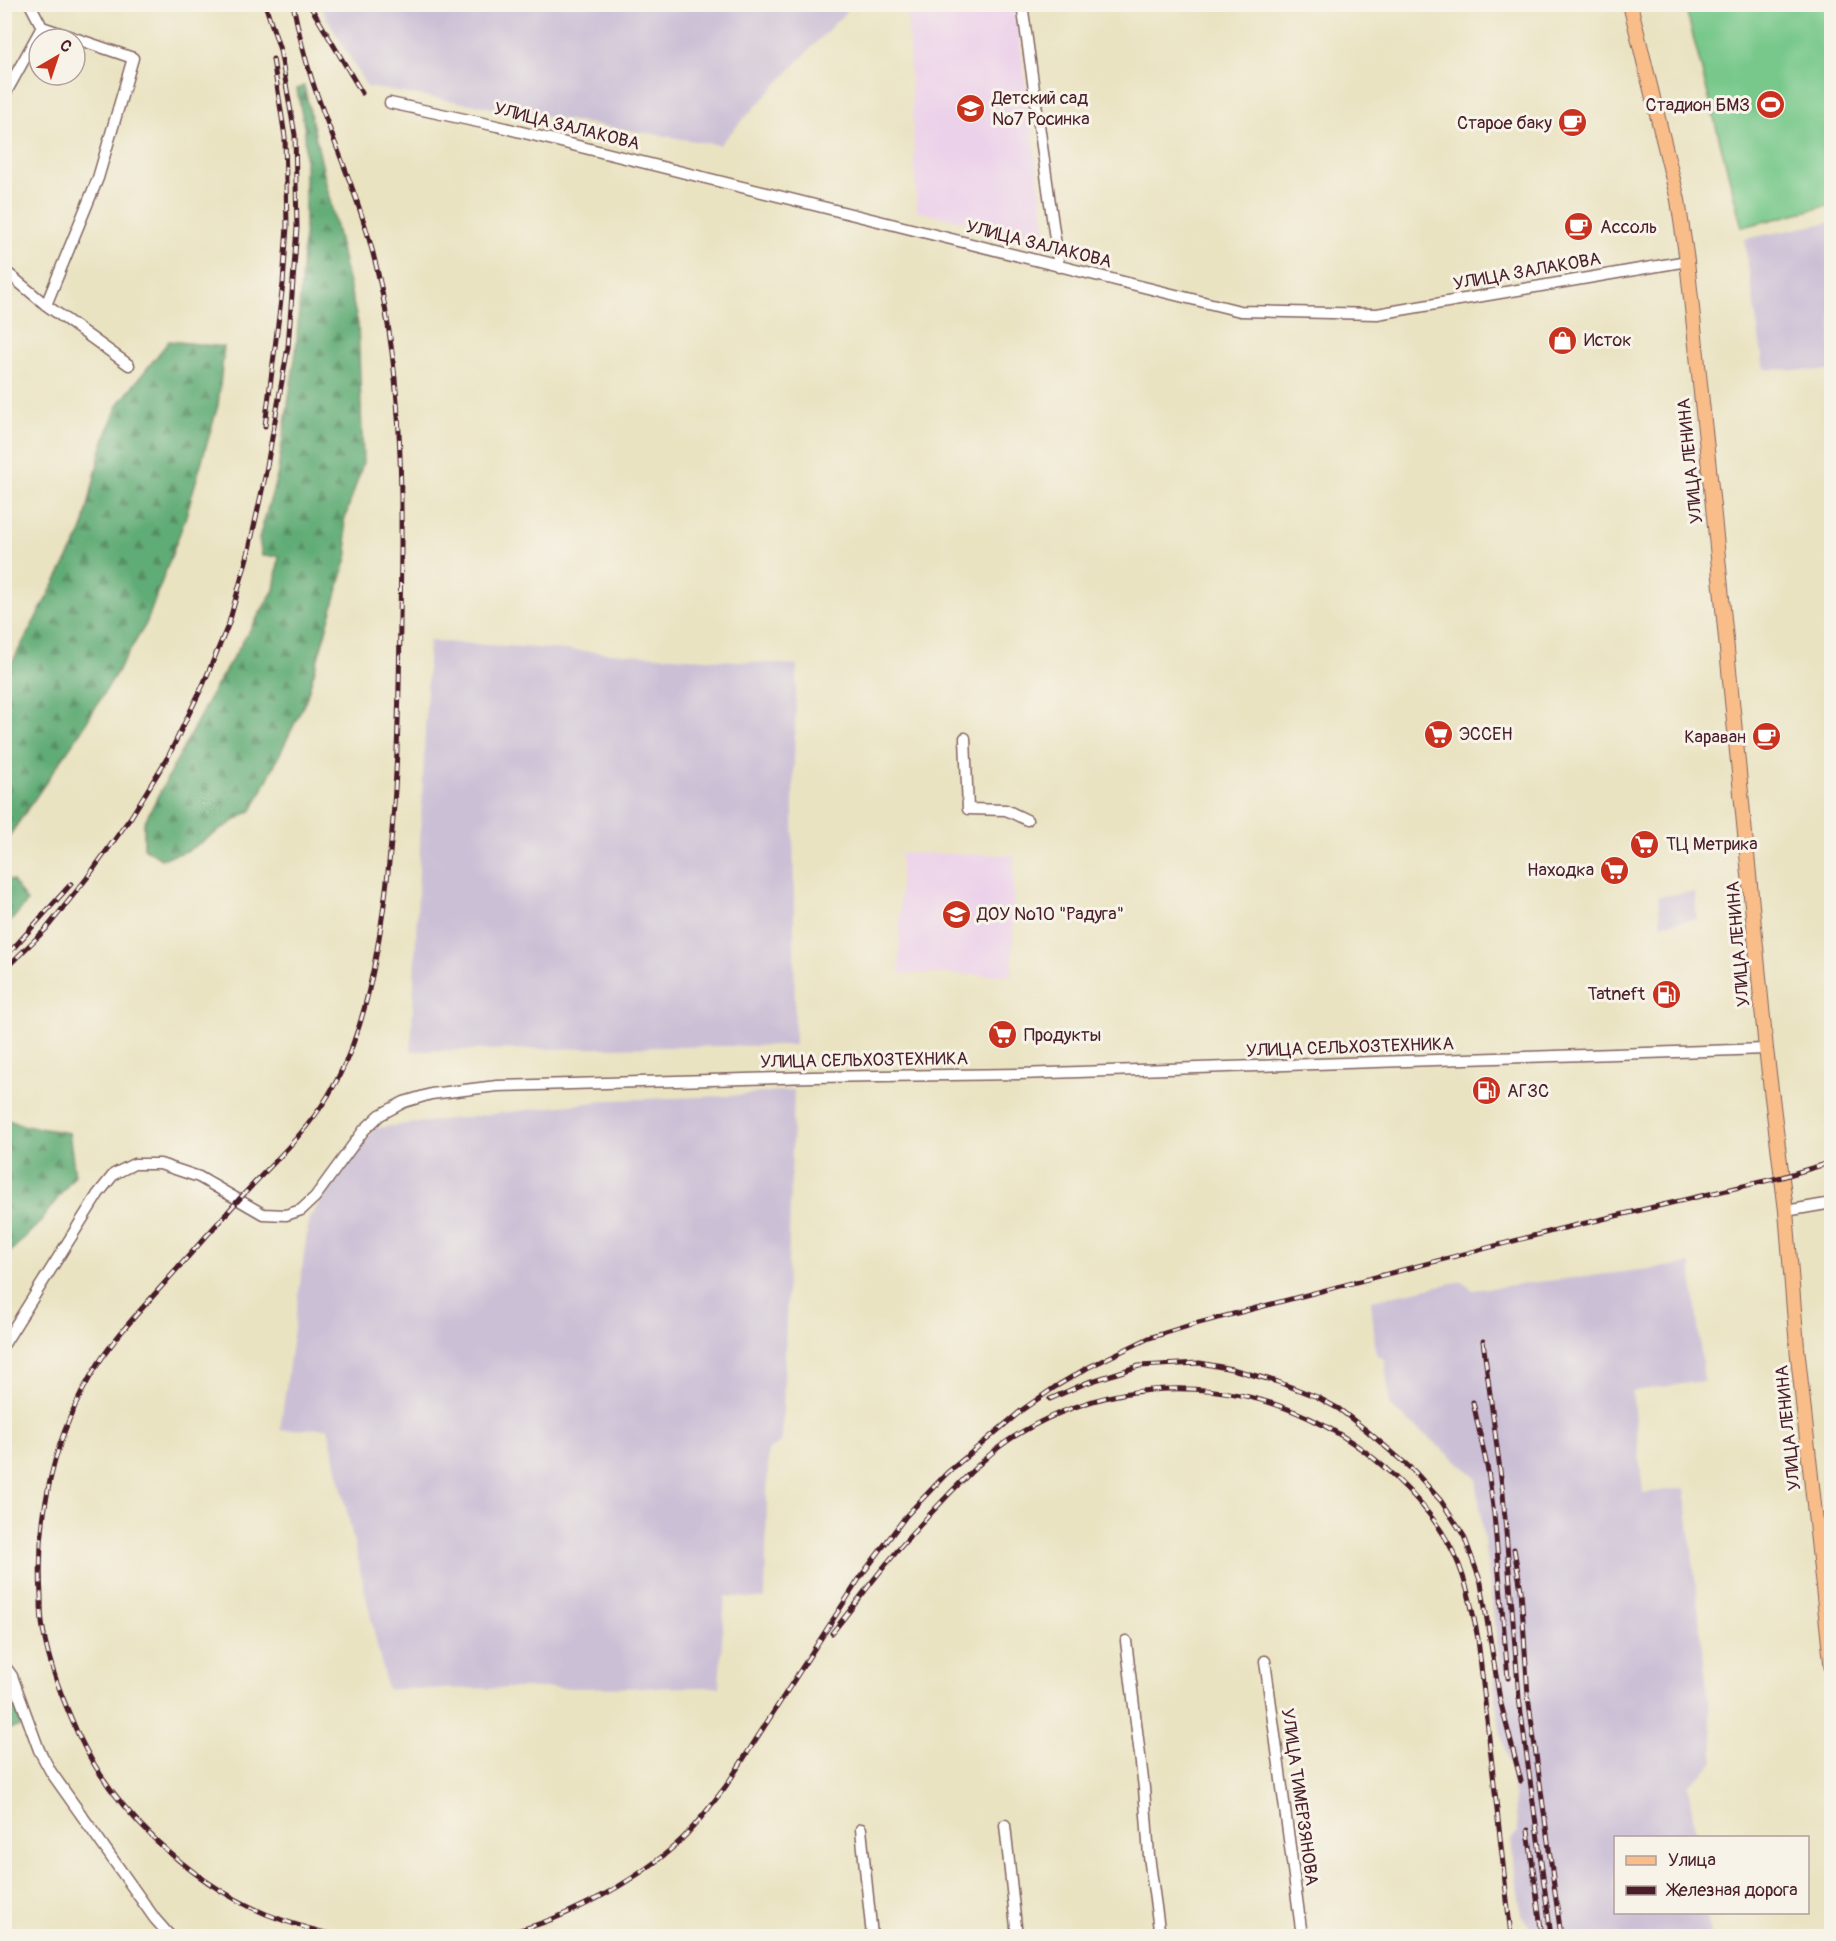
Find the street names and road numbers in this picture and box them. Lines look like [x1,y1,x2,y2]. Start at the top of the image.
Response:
street label: УЛИЦА ЗАЛАКОВА [492,97,642,156]
street label: УЛИЦА ЗАЛАКОВА [964,215,1114,274]
street label: УЛИЦА ЗАЛАКОВА [1452,247,1603,296]
street label: УЛИЦА ЛЕНИНА [1672,397,1709,525]
street label: УЛИЦА ЛЕНИНА [1722,880,1755,1008]
street label: УЛИЦА СЕЛЬХОЗТЕХНИКА [1246,1032,1455,1063]
street label: УЛИЦА СЕЛЬХОЗТЕХНИКА [760,1047,968,1074]
street label: УЛИЦА ЛЕНИНА [1770,1364,1807,1492]
street label: УЛИЦА ТИМЕРЗЯНОВА [1276,1707,1323,1887]

